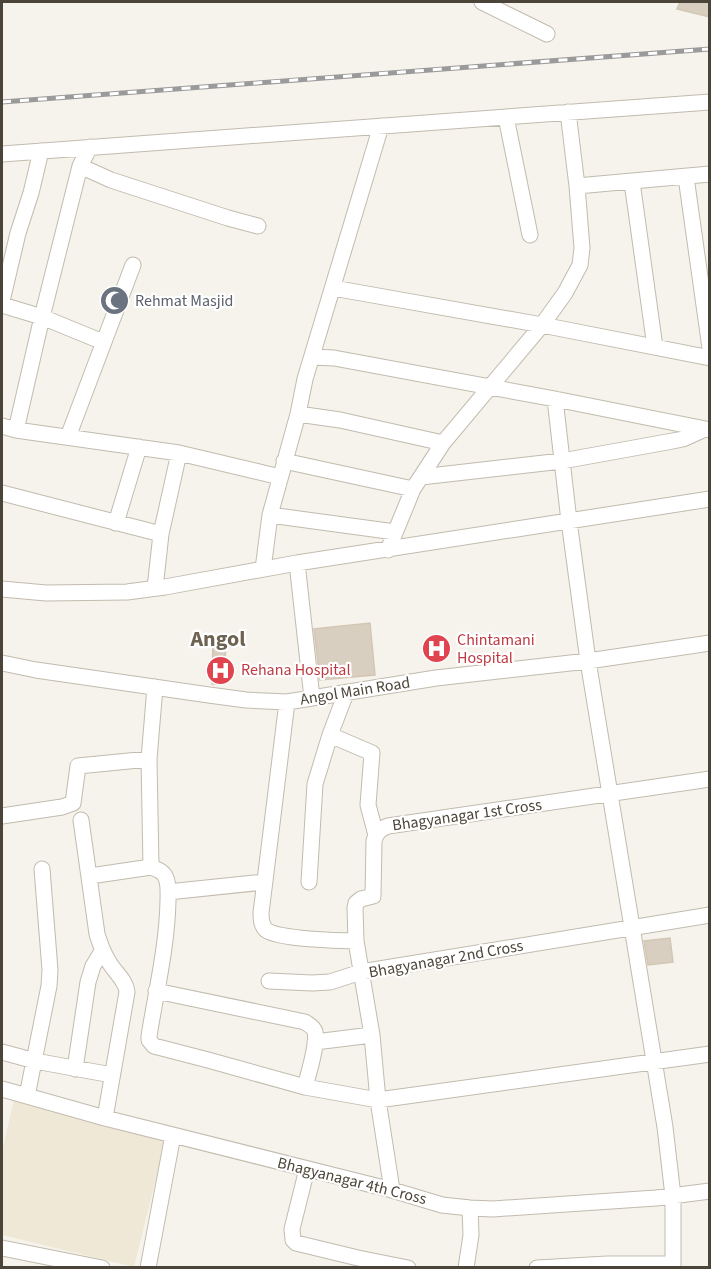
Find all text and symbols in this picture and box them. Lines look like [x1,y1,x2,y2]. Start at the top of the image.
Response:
mosque icon: Rehmat Masjid [98,285,130,317]
place label: Rehmat Masjid [135,290,233,312]
district label: Angol [189,623,246,655]
place label: Chintamani Hospital [457,629,535,669]
hospital icon: Chintamani Hospital [420,633,452,665]
hospital icon: Rehana Hospital [204,654,236,686]
place label: Rehana Hospital [241,659,350,681]
street label: Angol Main Road [298,671,412,711]
street label: Bhagyanagar 1st Cross [391,794,543,836]
street label: Bhagyanagar 2nd Cross [367,935,525,983]
street label: Bhagyanagar 4th Cross [275,1152,429,1210]

